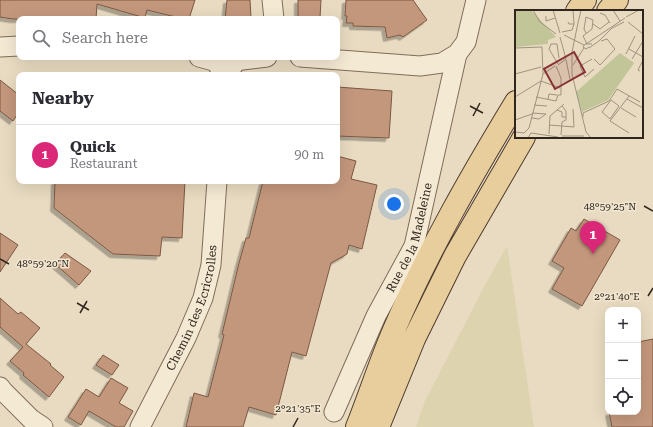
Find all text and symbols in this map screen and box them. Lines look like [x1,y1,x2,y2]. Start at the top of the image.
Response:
inset map [515,10,643,138]
search box [16,16,340,60]
icon: search [30,27,52,49]
text: Search here [62,29,148,47]
text: Nearby [32,88,94,108]
text: Quick [70,138,116,156]
text: 1 [41,147,49,162]
text: 90 m [294,147,324,162]
text: Restaurant [70,156,138,171]
street label: Rue de la Madeleine [383,181,435,295]
your location [384,194,404,214]
text: 48°59'25"N [584,201,636,212]
pin: 1 [580,221,606,254]
street label: Chemin des Ecricrolles [163,244,219,373]
text: 48°59'20"N [17,258,69,269]
text: 2°21'40"E [594,291,640,302]
map controls [605,307,641,415]
button: + [605,307,641,343]
button: − [605,343,641,379]
button: locate [605,379,641,415]
text: 2°21'35"E [275,403,321,414]

